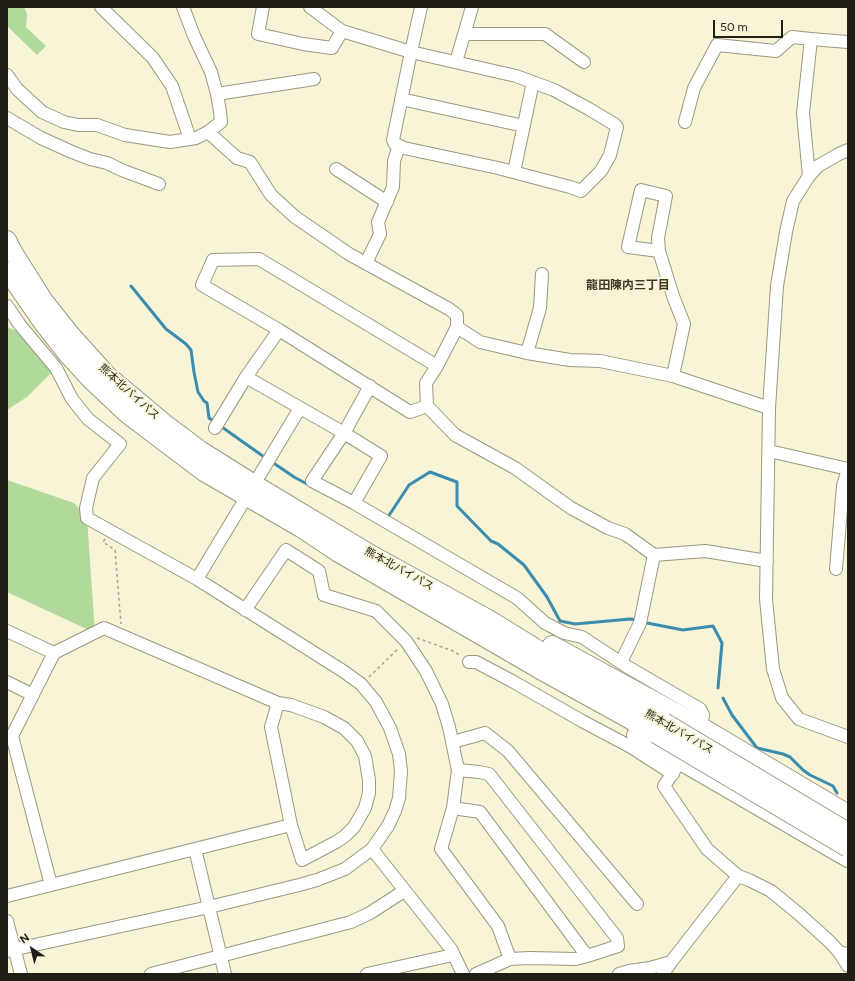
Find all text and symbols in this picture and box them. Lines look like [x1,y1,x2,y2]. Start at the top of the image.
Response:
scale bar [715,12,785,38]
text: 50 m [720,20,748,34]
district label: 龍田陳内三丁目 [586,278,670,292]
street label: 熊本北バイパス [96,361,162,423]
street label: 熊本北バイパス [362,545,436,593]
street label: 熊本北バイパス [642,707,716,757]
north arrow [12,929,52,969]
text: N [18,931,32,947]

